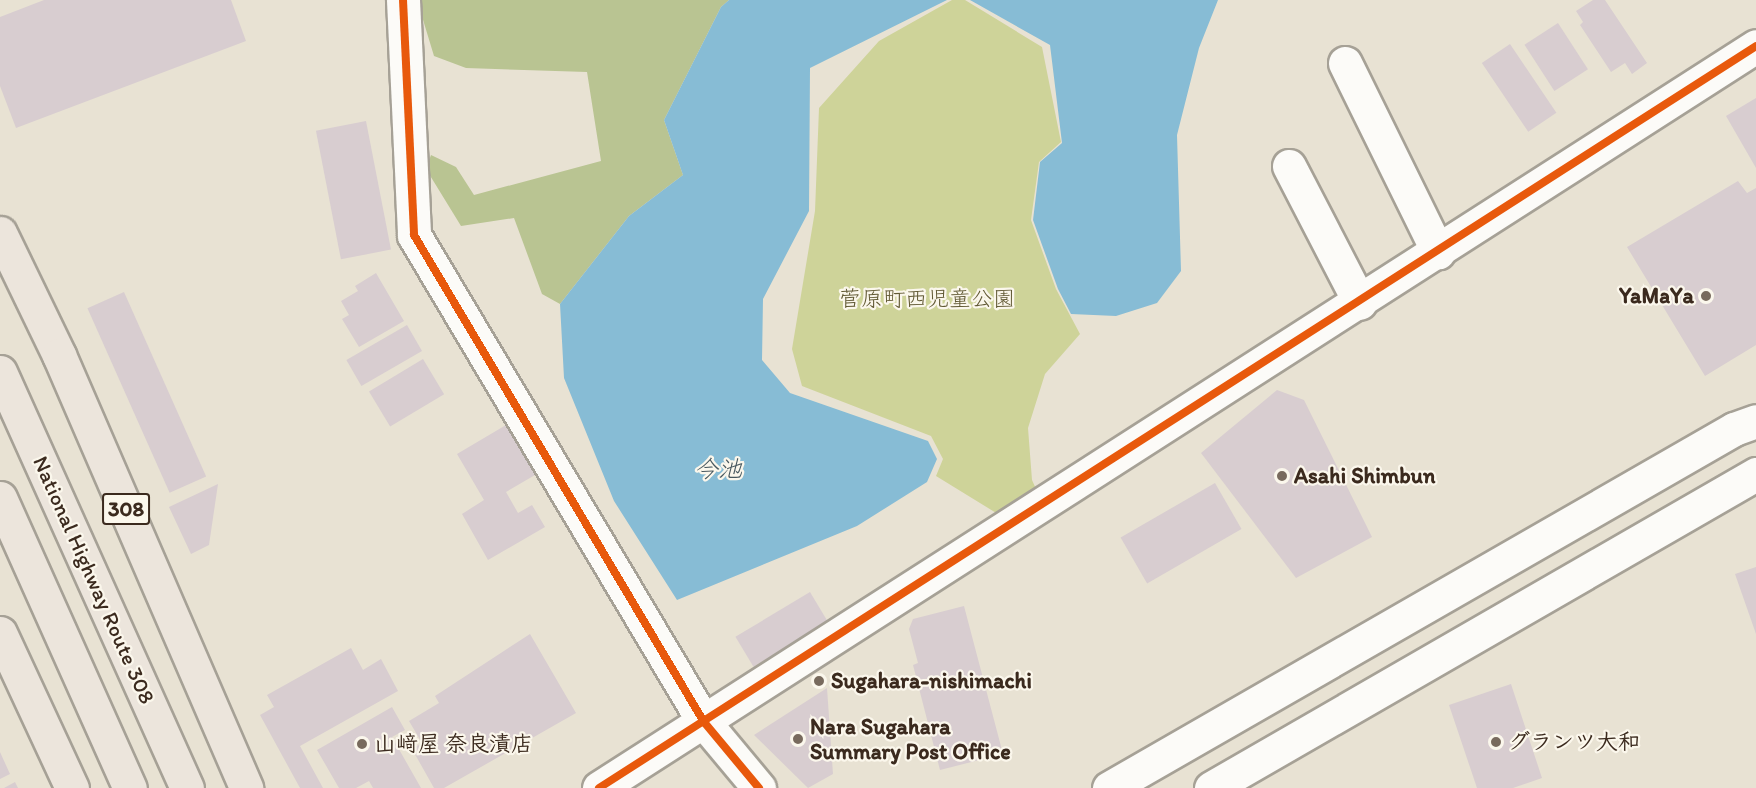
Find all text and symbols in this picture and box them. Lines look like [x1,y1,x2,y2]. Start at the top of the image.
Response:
place label: YaMaYa [1619,283,1694,309]
park label: 菅原町西児童公園 [839,286,1015,312]
marker: YaMaYa [1699,289,1713,303]
street label: National Highway Route 308 [27,452,161,708]
water label: 今池 [694,455,742,483]
place label: Asahi Shimbun [1294,463,1435,489]
marker: Asahi Shimbun [1275,469,1289,483]
road number: 308 [102,491,150,527]
place label: Sugahara-nishimachi [831,668,1032,694]
marker: Sugahara-nishimachi [812,674,826,688]
place label: Nara Sugahara Summary Post Office [810,713,1010,764]
place label: グランツ大和 [1508,729,1640,755]
place label: 山﨑屋 奈良漬店 [374,731,533,757]
marker: Nara Sugahara Summary Post Office [791,732,805,746]
marker: グランツ大和 [1489,735,1503,749]
marker: 山﨑屋 奈良漬店 [355,737,369,751]

